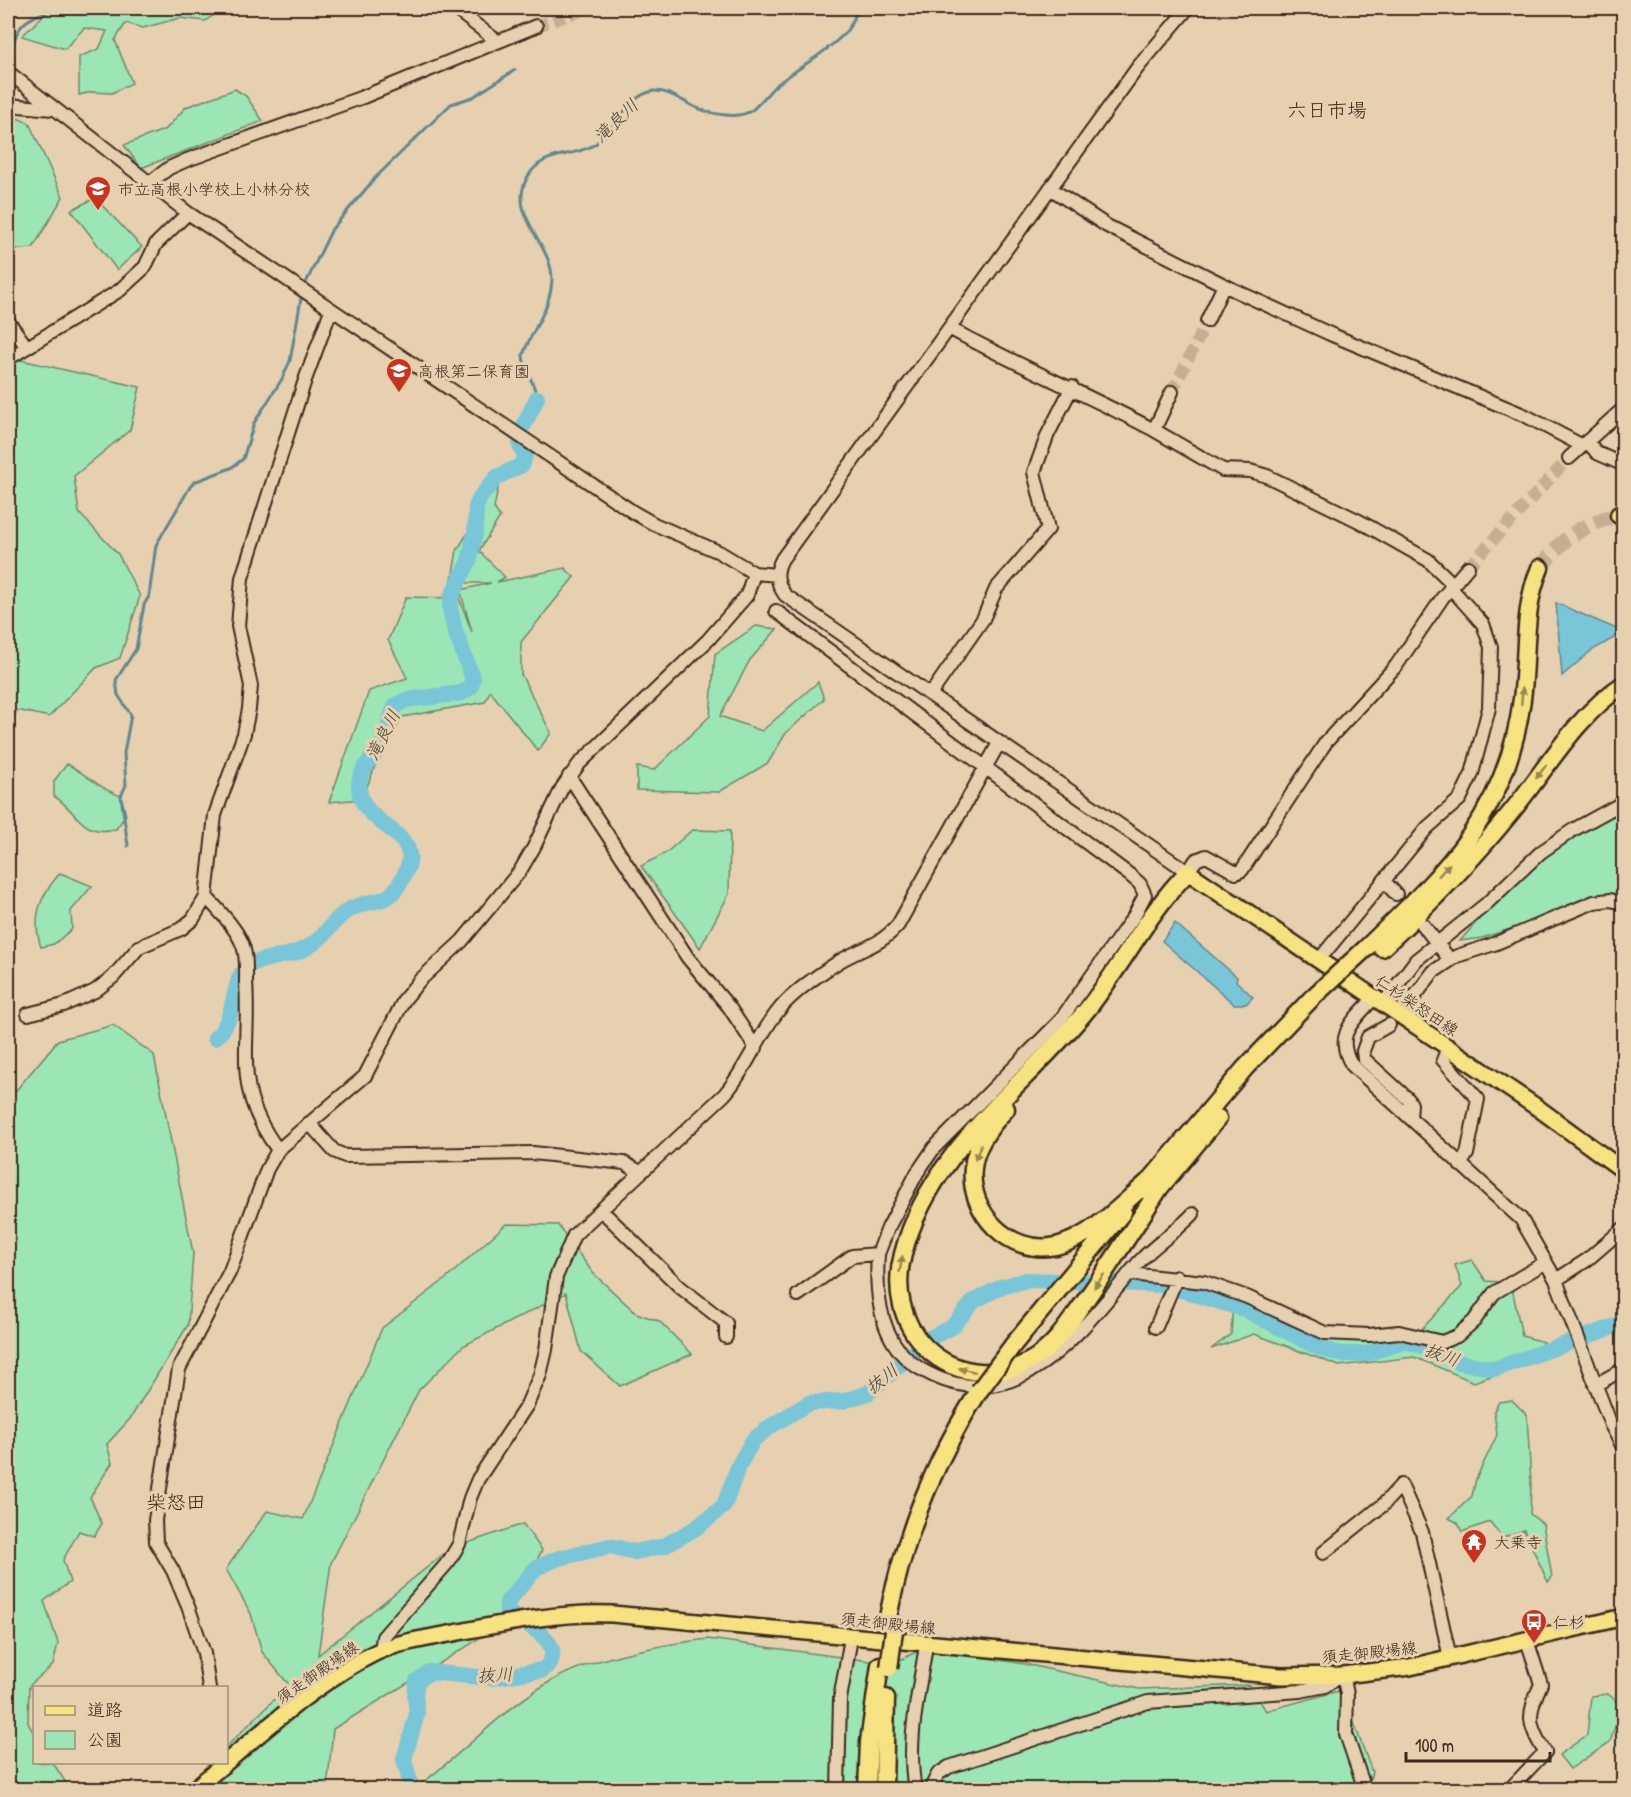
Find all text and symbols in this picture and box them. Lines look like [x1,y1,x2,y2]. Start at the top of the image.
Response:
water label: 滝良川 [588,93,644,148]
district label: 六日市場 [1287,96,1367,123]
school or university icon: 市立高根小学校上小林分校 [83,174,113,212]
place label: 市立高根小学校上小林分校 [118,178,310,200]
school or university icon: 高根第二保育園 [384,356,414,394]
place label: 高根第二保育園 [418,360,530,382]
one-way arrow [1517,686,1527,705]
water label: 滝良川 [359,705,406,765]
one-way arrow [1536,765,1548,780]
one-way arrow [1437,863,1451,878]
street label: 仁杉柴怒田線 [1371,969,1463,1041]
one-way arrow [972,1143,982,1161]
one-way arrow [897,1255,906,1274]
one-way arrow [1093,1272,1105,1288]
water label: 抜川 [1421,1337,1463,1372]
water label: 抜川 [860,1358,904,1400]
one-way arrow [957,1364,976,1374]
district label: 柴怒田 [146,1488,206,1515]
temple icon: 大乗寺 [1459,1527,1489,1565]
place label: 大乗寺 [1494,1531,1542,1553]
street label: 須走御殿場線 [839,1607,937,1639]
bus stop icon: 仁杉 [1519,1607,1549,1645]
place label: 仁杉 [1553,1611,1585,1633]
street label: 須走御殿場線 [271,1635,363,1709]
street label: 須走御殿場線 [1320,1636,1418,1668]
water label: 抜川 [476,1661,514,1688]
legend [33,1686,228,1764]
text: 道路 [87,1697,123,1722]
scale bar [1406,1725,1550,1763]
text: 公園 [87,1727,123,1752]
text: 100 m [1415,1733,1454,1758]

